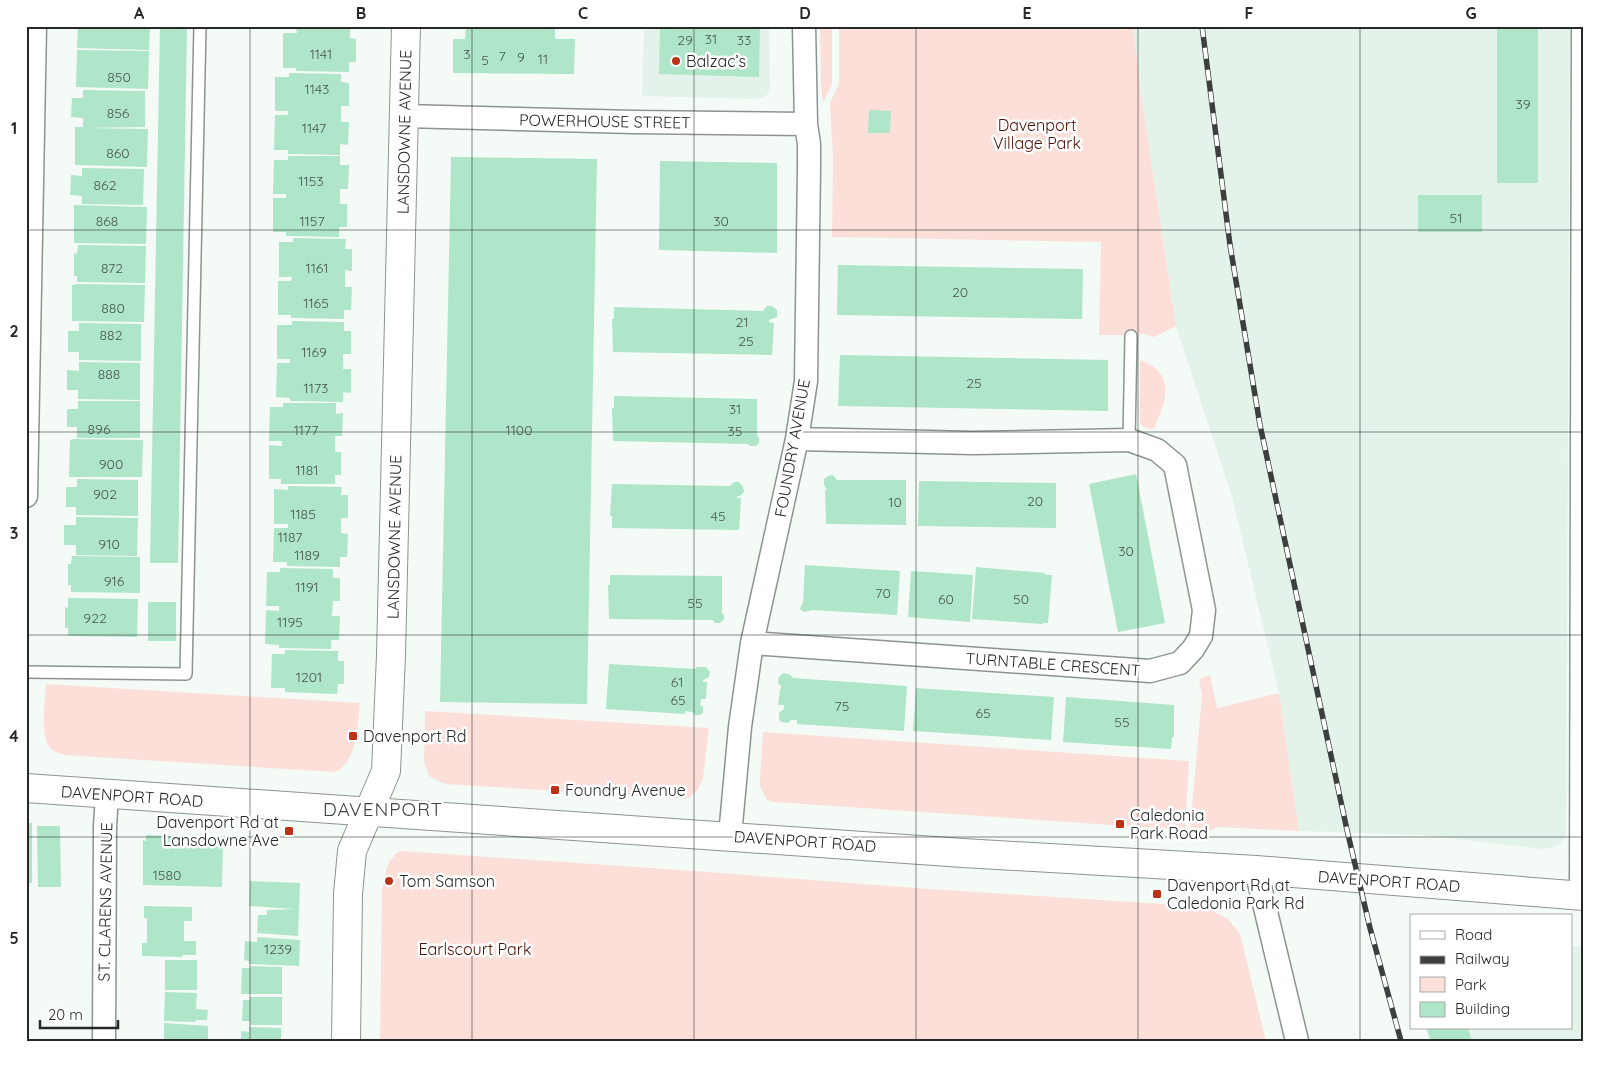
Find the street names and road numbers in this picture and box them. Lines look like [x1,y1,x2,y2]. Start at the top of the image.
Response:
street label: LANSDOWNE AVENUE [393,50,415,214]
street label: POWERHOUSE STREET [519,110,691,133]
street label: FOUNDRY AVENUE [770,377,814,519]
street label: LANSDOWNE AVENUE [383,455,405,619]
street label: TURNTABLE CRESCENT [965,648,1141,680]
street label: DAVENPORT ROAD [60,781,204,811]
street label: ST. CLARENS AVENUE [94,822,116,982]
street label: DAVENPORT ROAD [733,826,877,856]
street label: DAVENPORT ROAD [1317,866,1461,896]

